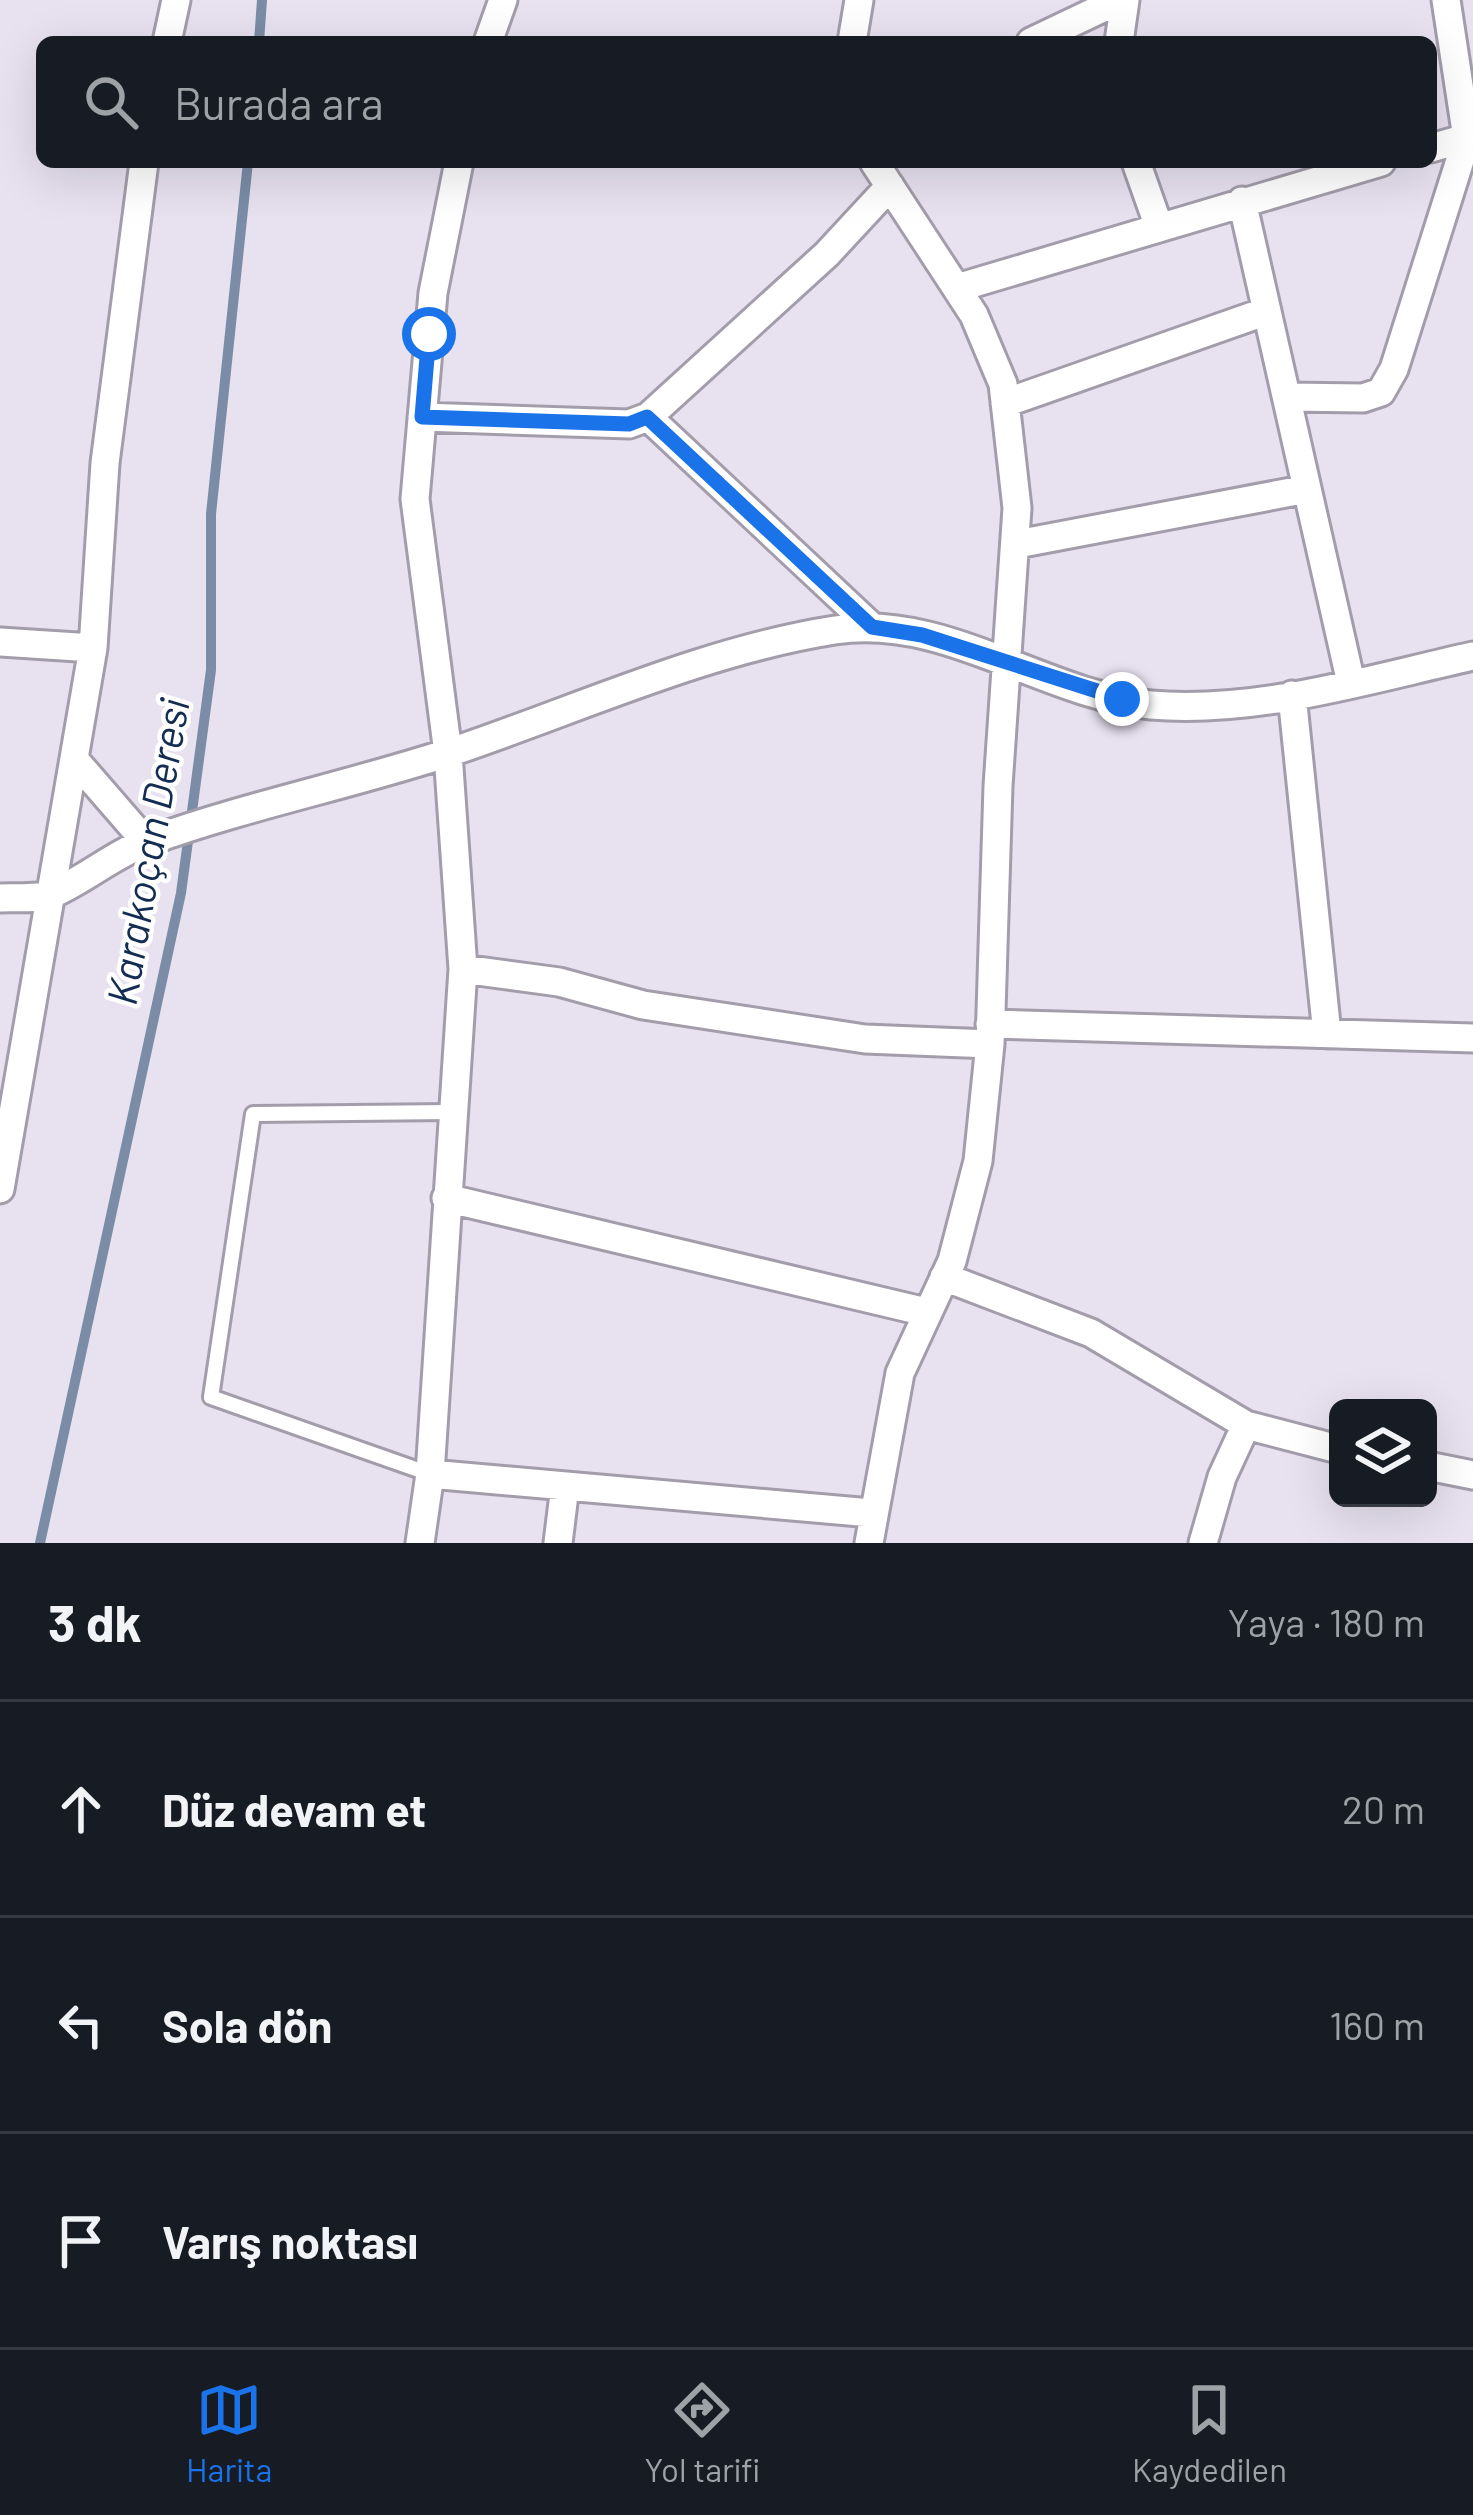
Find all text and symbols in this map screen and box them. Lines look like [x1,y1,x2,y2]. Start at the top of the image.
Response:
search box [36,36,1437,168]
icon: search [78,69,144,135]
text: Burada ara [174,75,384,129]
route start [402,307,456,361]
route end [1095,672,1149,726]
water label: Karakoçan Deresi [95,694,198,1008]
map controls [1329,1399,1437,1507]
button: layers [1329,1399,1437,1507]
text: 3 dk [48,1591,142,1652]
text: Yaya · 180 m [1228,1598,1425,1645]
icon: ahead [48,1776,114,1842]
text: Düz devam et [162,1782,426,1836]
text: 20 m [1342,1785,1425,1832]
icon: left [48,1992,114,2058]
text: Sola dön [162,1998,332,2052]
text: 160 m [1329,2001,1425,2048]
icon: arrive [48,2208,114,2274]
text: Varış noktası [162,2214,418,2268]
tab: Harita [186,2377,272,2489]
tab: Yol tarifi [644,2377,760,2489]
tab: Kaydedilen [1132,2377,1287,2489]

